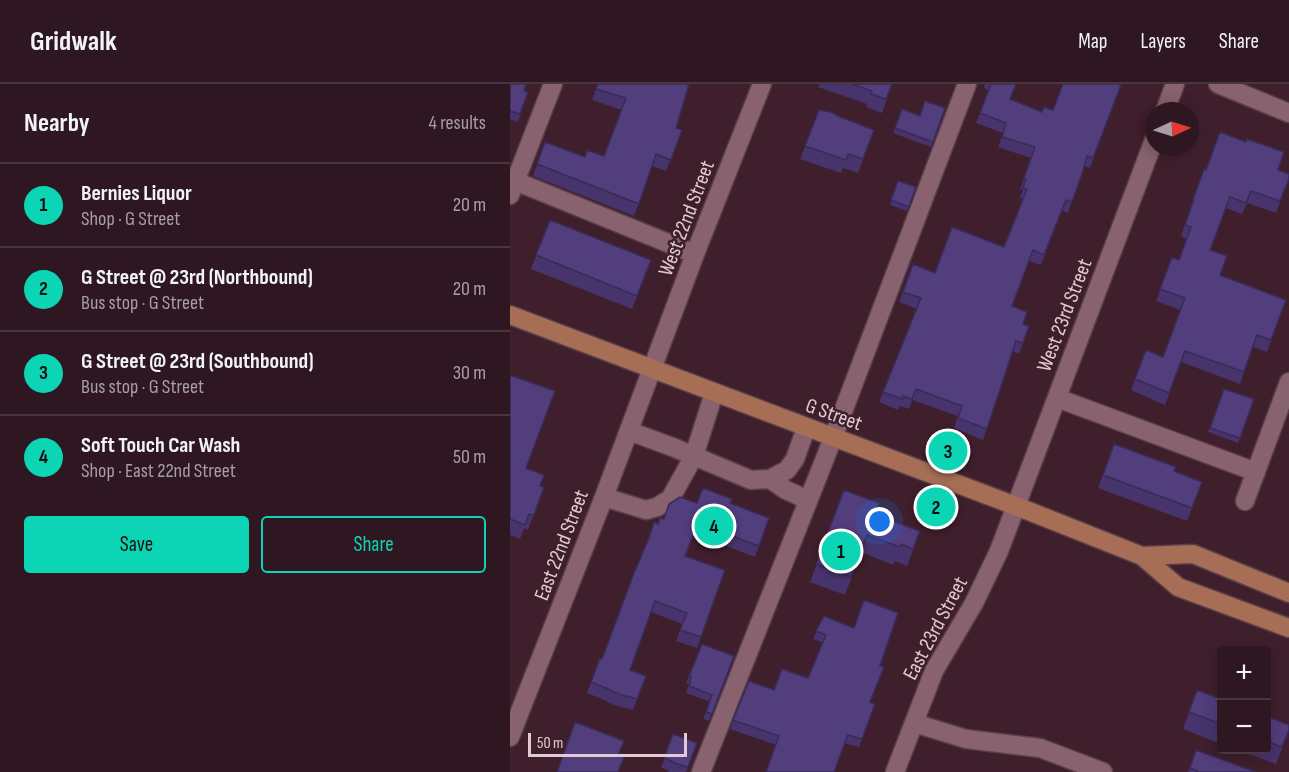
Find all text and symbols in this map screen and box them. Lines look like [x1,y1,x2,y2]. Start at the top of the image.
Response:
text: Gridwalk [30,25,117,58]
text: Map [1078,29,1107,54]
text: Layers [1140,29,1186,54]
text: Share [1219,29,1259,54]
north arrow [1145,102,1199,156]
text: Nearby [24,108,90,139]
text: 4 results [429,111,486,135]
street label: West 22nd Street [653,157,720,279]
text: Bernies Liquor [81,180,192,207]
text: 1 [40,193,47,217]
text: 20 m [453,193,486,217]
text: Shop · G Street [81,207,180,231]
street label: West 23rd Street [1032,255,1097,375]
text: G Street @ 23rd (Northbound) [81,264,313,291]
text: 2 [39,277,48,301]
text: 20 m [453,277,486,301]
text: Bus stop · G Street [81,291,204,315]
text: G Street @ 23rd (Southbound) [81,348,313,375]
text: 3 [39,361,48,385]
text: 30 m [453,361,486,385]
text: Bus stop · G Street [81,375,204,399]
street label: G Street [802,393,865,436]
pin: 3 [928,428,968,473]
text: Soft Touch Car Wash [81,432,240,459]
text: 4 [39,445,48,469]
text: 50 m [453,445,486,469]
text: Shop · East 22nd Street [81,459,236,483]
pin: 2 [916,484,956,530]
street label: East 22nd Street [529,486,594,604]
pin: 4 [694,504,734,548]
your location [865,507,894,536]
button: Save [24,516,249,573]
button: Share [261,516,486,573]
pin: 1 [822,528,860,574]
street label: East 23rd Street [898,572,973,684]
map controls [1217,646,1271,754]
button: + [1217,646,1271,700]
button: − [1217,700,1271,754]
scale bar [528,730,687,758]
text: 50 m [537,734,563,753]

